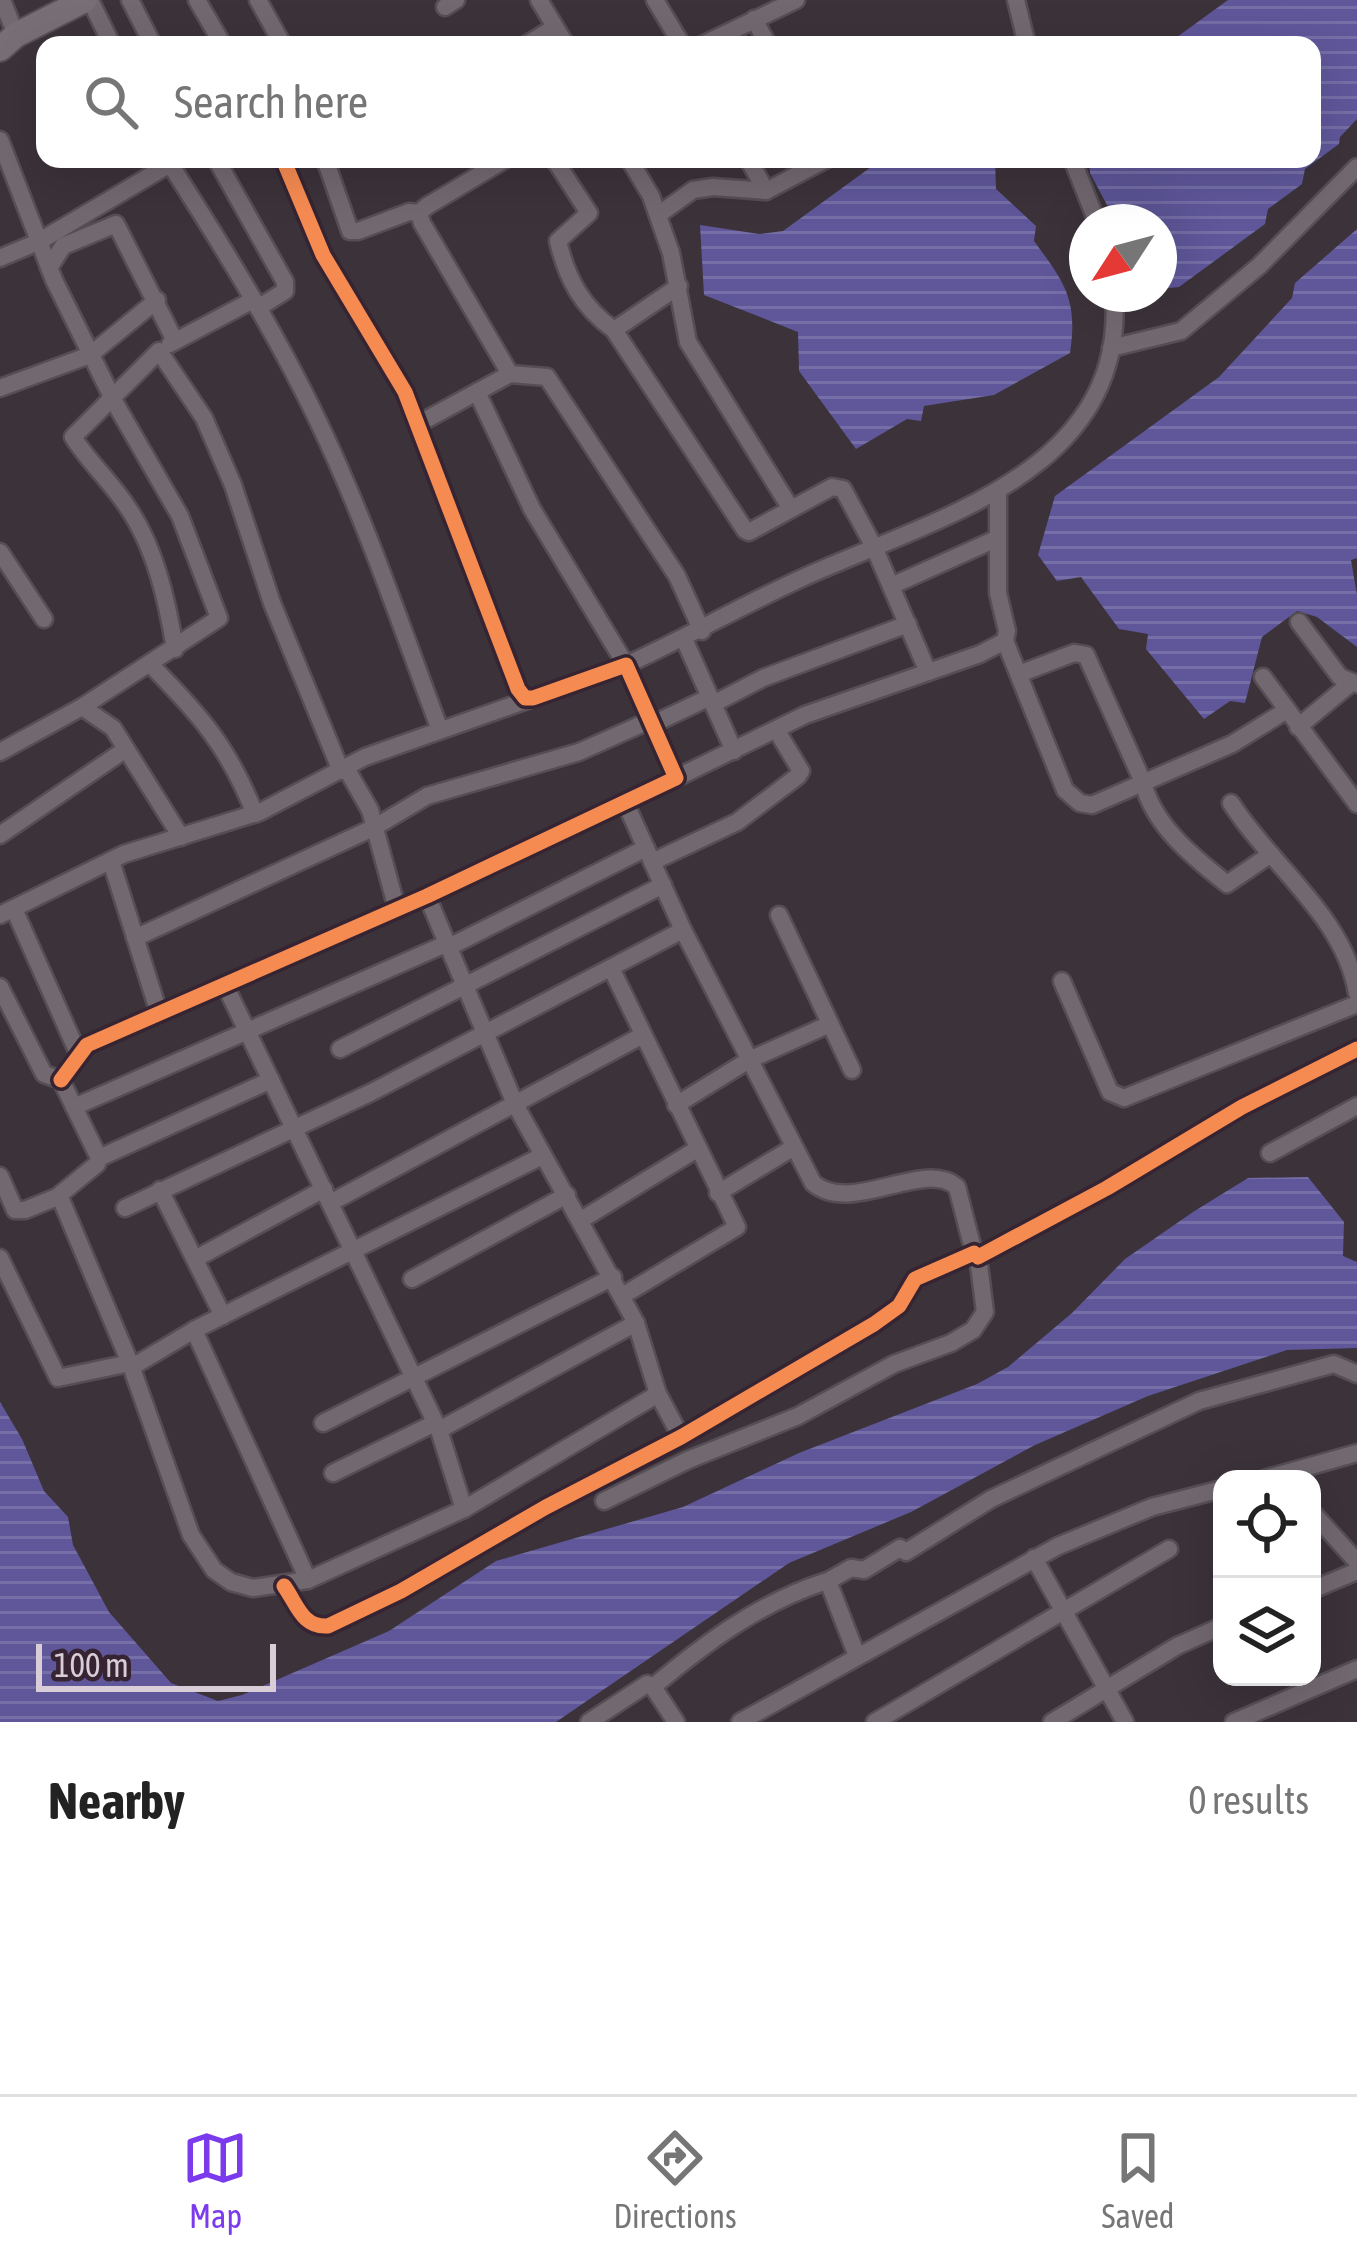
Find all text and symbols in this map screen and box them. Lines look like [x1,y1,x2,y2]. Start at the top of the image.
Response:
search box [36,36,1321,168]
icon: search [78,69,144,135]
text: Search here [174,76,368,128]
north arrow [1069,204,1177,312]
map controls [1213,1470,1321,1686]
button: locate [1213,1470,1321,1578]
button: layers [1213,1578,1321,1686]
scale bar [36,1638,276,1691]
text: 100 m [54,1646,129,1684]
text: Nearby [48,1771,185,1830]
text: 0 results [1188,1778,1309,1822]
tab: Map [182,2125,248,2235]
tab: Directions [613,2125,737,2235]
tab: Saved [1102,2125,1174,2235]

